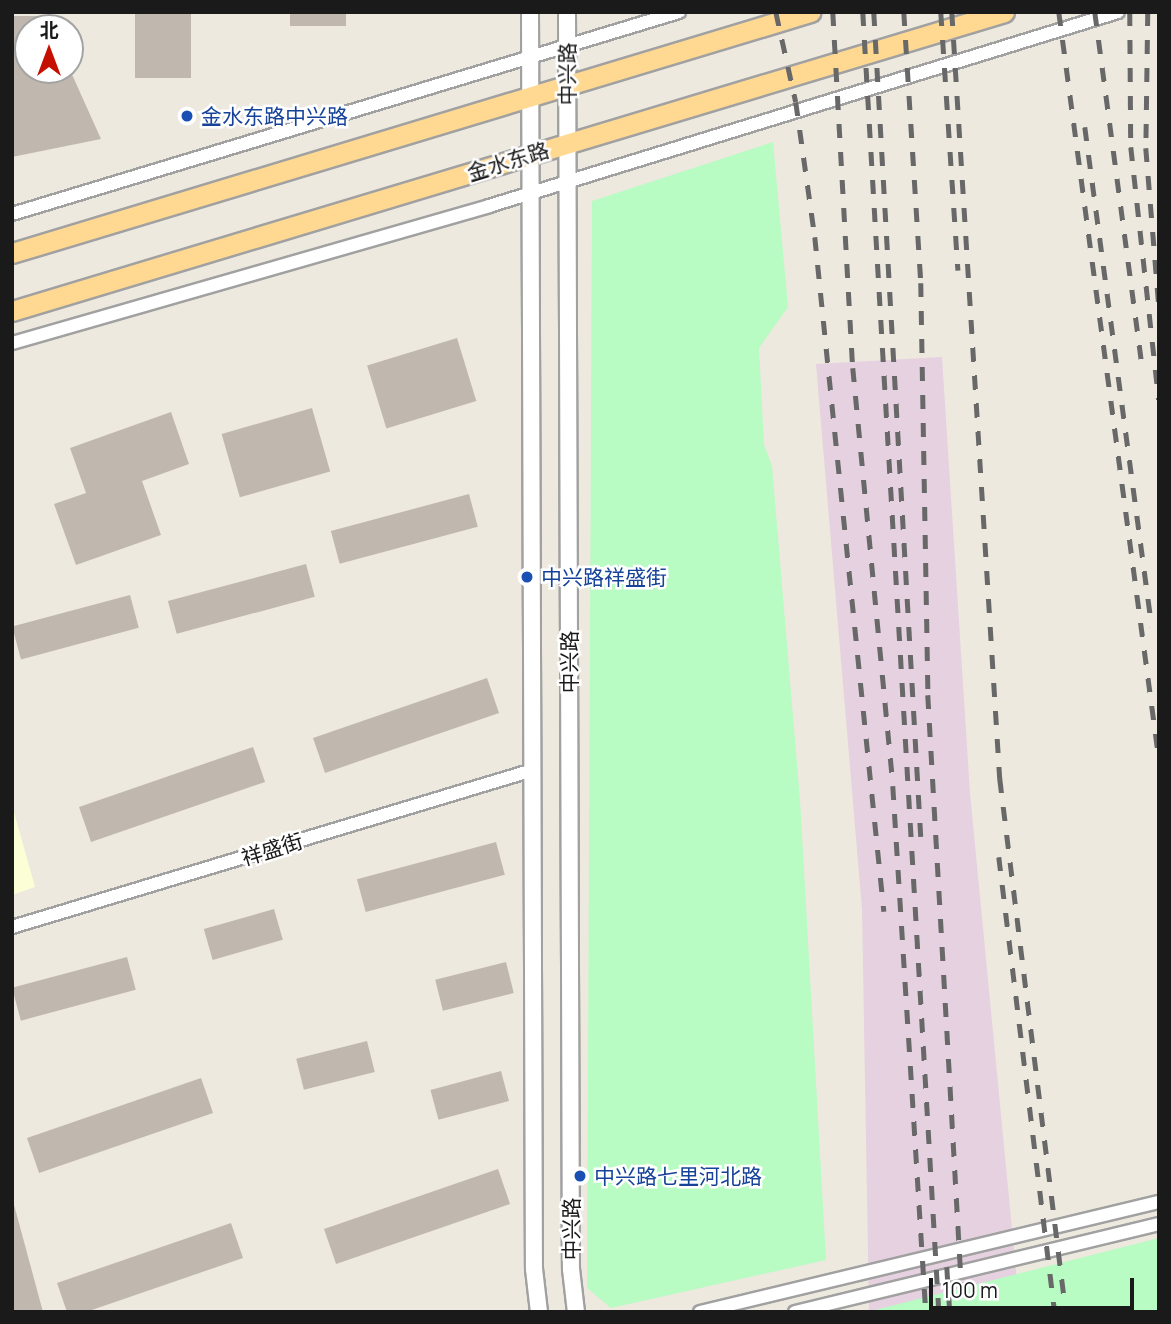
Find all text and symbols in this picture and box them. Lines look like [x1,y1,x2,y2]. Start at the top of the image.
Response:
north arrow [14,14,84,84]
text: 北 [39,17,59,43]
street label: 中兴路 [554,43,580,105]
place label: 金水东路中兴路 [201,103,348,129]
marker: 金水东路中兴路 [179,108,195,124]
street label: 金水东路 [464,137,552,185]
place label: 中兴路祥盛街 [541,564,667,590]
marker: 中兴路祥盛街 [519,569,535,585]
street label: 中兴路 [556,631,582,693]
street label: 祥盛街 [238,828,306,870]
place label: 中兴路七里河北路 [594,1163,762,1189]
marker: 中兴路七里河北路 [572,1168,588,1184]
street label: 中兴路 [558,1198,584,1260]
scale bar [933,1264,1138,1308]
text: 100 m [942,1276,998,1304]

